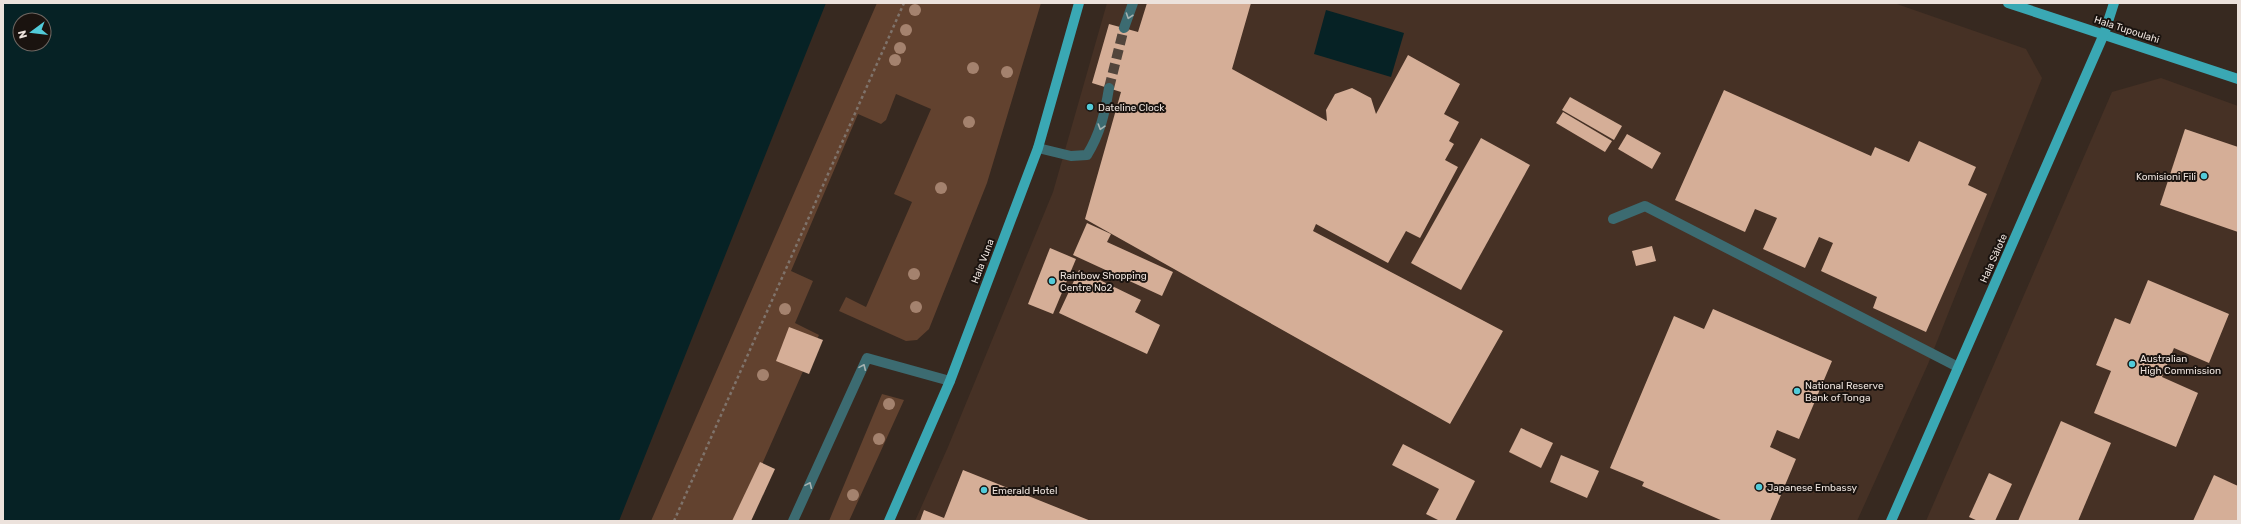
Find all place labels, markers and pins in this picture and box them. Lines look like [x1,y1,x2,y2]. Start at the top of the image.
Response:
marker: Dateline Clock [1085,102,1095,112]
place label: Dateline Clock [1098,102,1165,114]
place label: Komisioni Fili [2136,171,2196,183]
marker: Komisioni Fili [2199,171,2209,181]
place label: Rainbow Shopping Centre No2 [1060,270,1147,294]
marker: Rainbow Shopping Centre No2 [1047,276,1057,286]
place label: Australian High Commission [2140,353,2221,377]
marker: Australian High Commission [2127,359,2137,369]
place label: National Reserve Bank of Tonga [1805,380,1884,404]
marker: National Reserve Bank of Tonga [1792,386,1802,396]
marker: Japanese Embassy [1754,482,1764,492]
place label: Japanese Embassy [1767,482,1858,494]
marker: Emerald Hotel [979,485,989,495]
place label: Emerald Hotel [992,485,1057,497]

